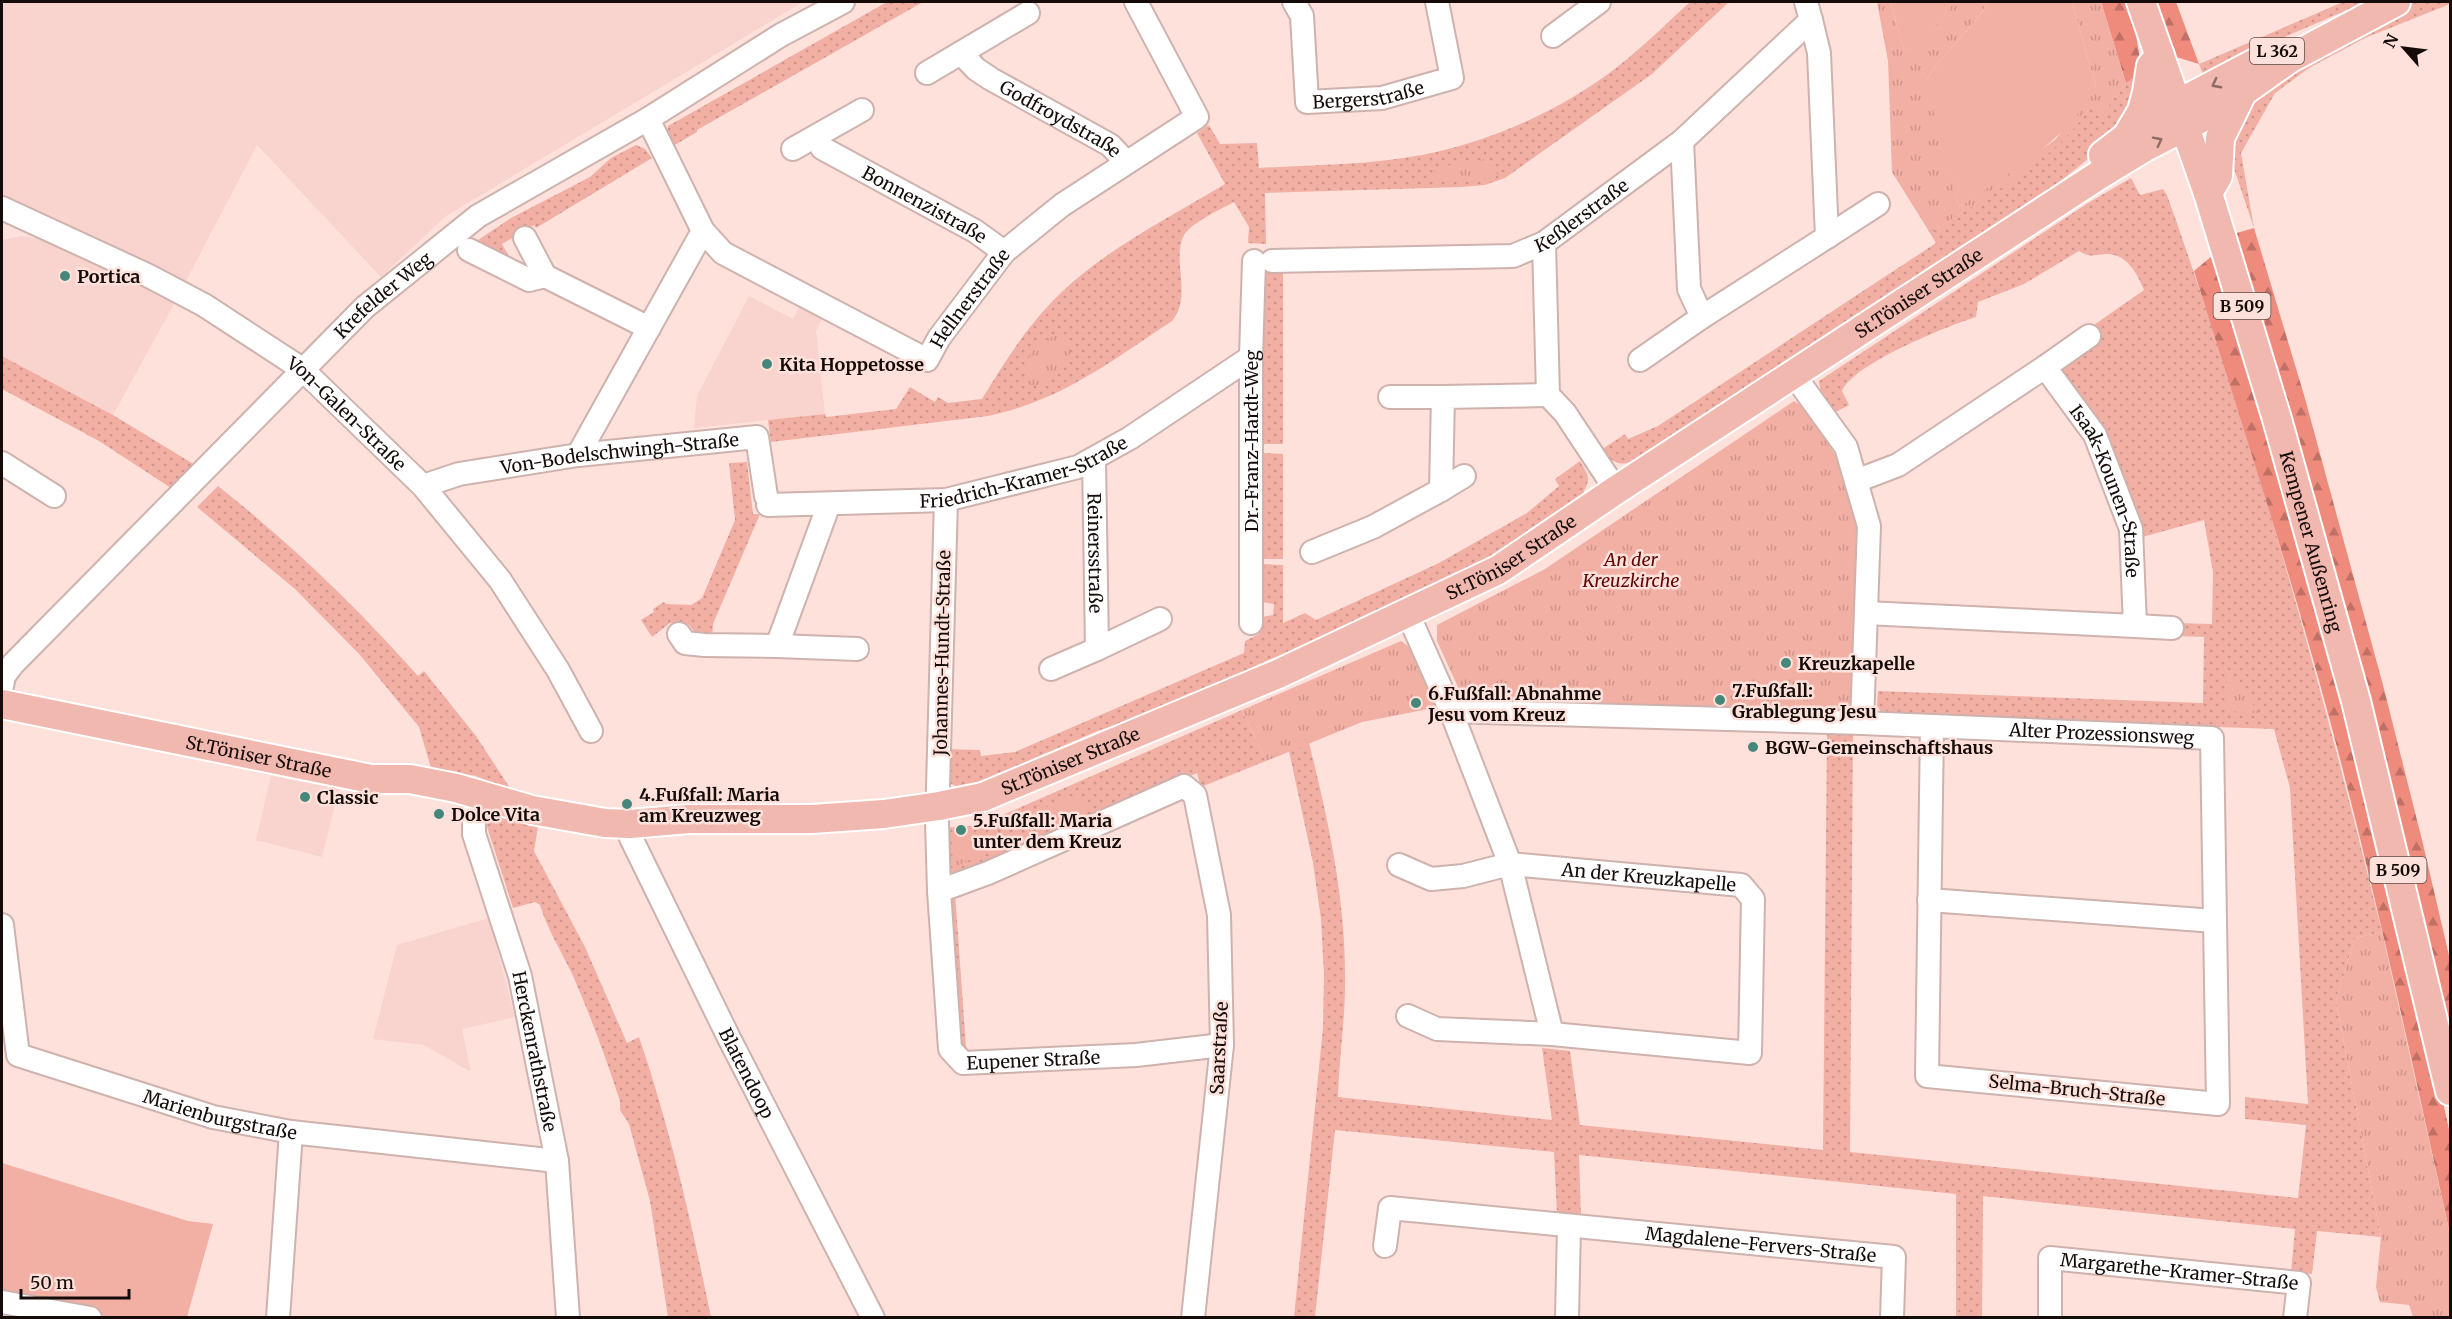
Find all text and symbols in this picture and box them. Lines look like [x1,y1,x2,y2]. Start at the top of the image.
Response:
north arrow [2374,18,2434,78]
text: N [2379,30,2403,51]
road number: L 362 [2250,38,2304,64]
street label: Godfroydstraße [996,75,1127,162]
street label: Bergerstraße [1312,75,1426,113]
one-way arrow [2212,77,2223,88]
one-way arrow [2151,136,2162,148]
street label: Bonnenzistraße [858,161,992,248]
street label: Keßlerstraße [1531,173,1633,257]
street label: St.Töniser Straße [1850,243,1987,343]
street label: Hellnerstraße [924,244,1014,352]
street label: Krefelder Weg [329,246,436,343]
place label: Portica [77,265,140,288]
marker: Portica [58,269,72,283]
road number: B 509 [2214,293,2270,319]
street label: Dr.-Franz-Hardt-Weg [1239,349,1263,532]
street label: Von-Galen-Straße [282,350,411,475]
place label: Kita Hoppetosse [779,353,924,376]
marker: Kita Hoppetosse [760,357,774,371]
street label: Isaak-Kounen-Straße [2065,400,2144,578]
street label: Von-Bodelschwingh-Straße [498,427,740,479]
street label: Friedrich-Kramer-Straße [919,430,1131,512]
street label: Kempener Außenring [2275,448,2348,635]
street label: Reinersstraße [1083,493,1108,613]
street label: St.Töniser Straße [1442,509,1580,605]
park label: An der Kreuzkirche [1581,548,1680,592]
street label: Johannes-Hundt-Straße [929,550,955,757]
place label: Kreuzkapelle [1798,652,1915,675]
marker: Kreuzkapelle [1779,656,1793,670]
place label: 7.Fußfall: Grablegung Jesu [1732,679,1877,723]
place label: 6.Fußfall: Abnahme Jesu vom Kreuz [1427,682,1602,726]
marker: 7.Fußfall: Grablegung Jesu [1713,693,1727,707]
marker: 6.Fußfall: Abnahme Jesu vom Kreuz [1409,696,1423,710]
street label: Alter Prozessionsweg [2007,718,2195,749]
street label: St.Töniser Straße [997,722,1143,800]
street label: St.Töniser Straße [184,730,334,782]
place label: BGW-Gemeinschaftshaus [1765,736,1993,759]
marker: BGW-Gemeinschaftshaus [1746,740,1760,754]
place label: 4.Fußfall: Maria am Kreuzweg [639,783,780,827]
place label: Classic [317,786,378,809]
marker: Classic [298,790,312,804]
marker: 4.Fußfall: Maria am Kreuzweg [620,797,634,811]
place label: Dolce Vita [451,803,540,826]
marker: Dolce Vita [432,807,446,821]
place label: 5.Fußfall: Maria unter dem Kreuz [973,809,1122,853]
marker: 5.Fußfall: Maria unter dem Kreuz [954,823,968,837]
street label: An der Kreuzkapelle [1560,857,1737,896]
road number: B 509 [2370,857,2426,883]
street label: Herckenrathstraße [508,969,562,1134]
street label: Saarstraße [1205,1001,1233,1095]
street label: Blatendoop [714,1024,780,1122]
street label: Eupener Straße [966,1045,1101,1074]
street label: Selma-Bruch-Straße [1988,1069,2166,1111]
street label: Marienburgstraße [140,1084,298,1144]
street label: Magdalene-Fervers-Straße [1644,1221,1878,1267]
street label: Margarethe-Kramer-Straße [2059,1248,2299,1294]
scale bar [21,1262,129,1300]
text: 50 m [30,1271,74,1294]

